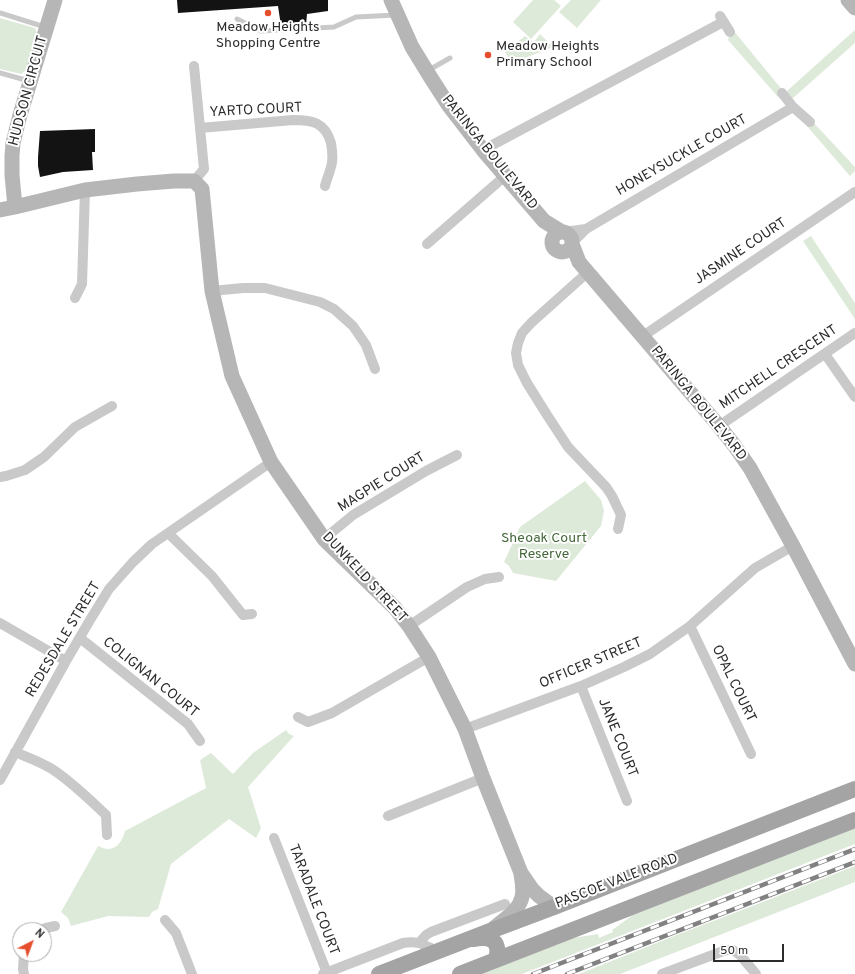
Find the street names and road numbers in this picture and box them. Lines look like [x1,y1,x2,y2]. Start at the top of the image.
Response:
street label: HUDSON CIRCUIT [6,34,52,148]
street label: PARINGA BOULEVARD [438,92,540,214]
street label: YARTO COURT [209,100,303,122]
street label: HONEYSUCKLE COURT [614,112,750,200]
street label: JASMINE COURT [692,215,790,289]
street label: MITCHELL CRESCENT [717,322,841,414]
street label: PARINGA BOULEVARD [647,343,749,465]
street label: MAGPIE COURT [335,449,429,517]
street label: DUNKELD STREET [318,529,410,627]
street label: REDESDALE STREET [23,579,105,701]
street label: COLIGNAN COURT [99,634,201,722]
street label: OFFICER STREET [537,635,645,693]
street label: OPAL COURT [707,643,759,725]
street label: JANE COURT [594,696,640,780]
street label: TARADALE COURT [284,842,342,958]
street label: PASCOE VALE ROAD [553,851,681,913]

